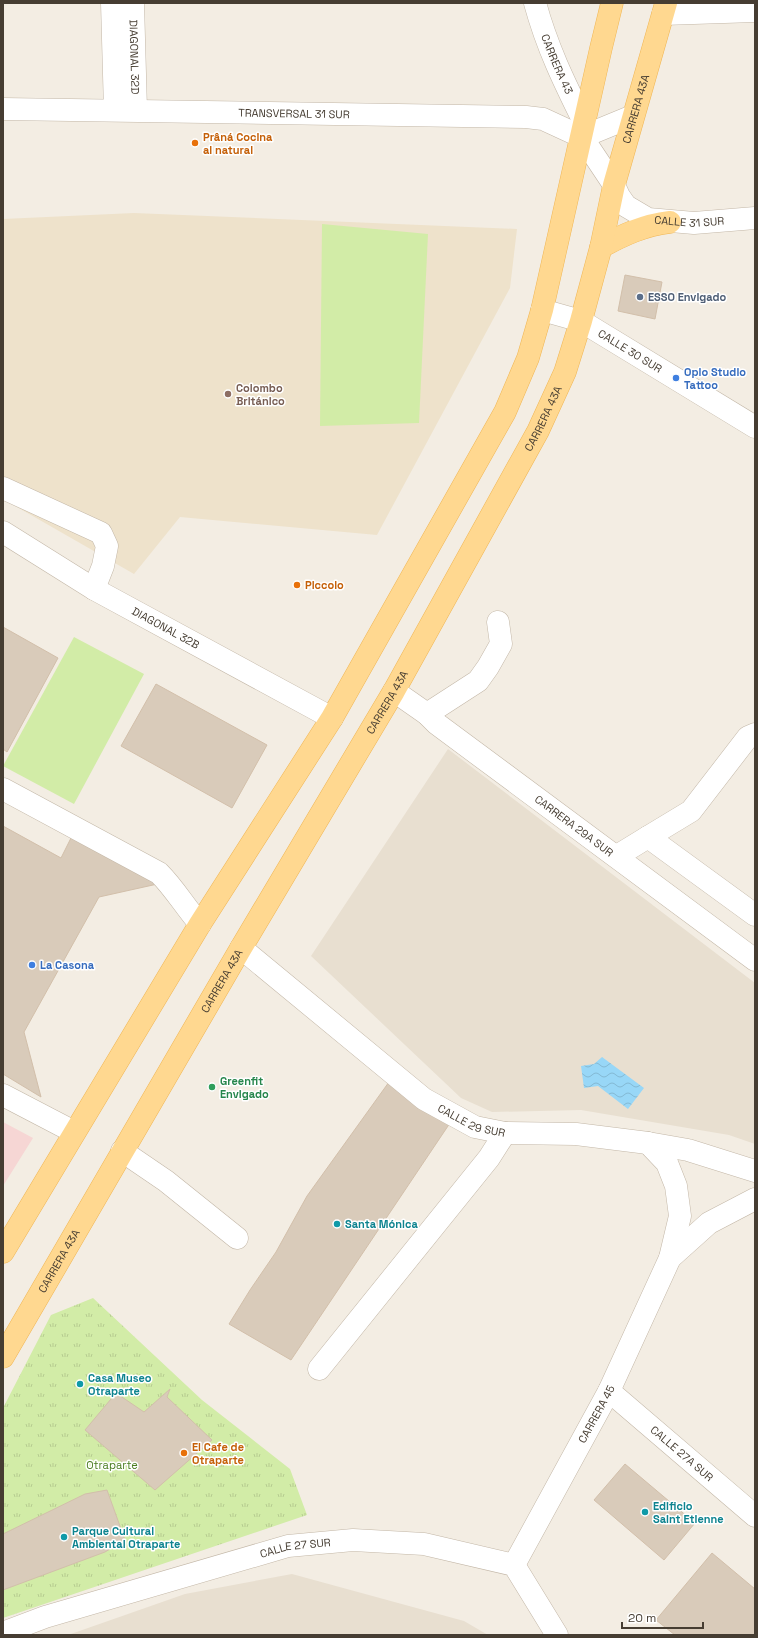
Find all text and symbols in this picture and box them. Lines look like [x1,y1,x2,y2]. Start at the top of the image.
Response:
street label: DIAGONAL 32D [126,19,143,95]
street label: CARRERA 43 [538,32,576,97]
street label: CARRERA 43A [619,73,652,145]
street label: TRANSVERSAL 31 SUR [238,106,350,121]
place label: Prâná Cocina al natural [203,130,273,157]
marker: Prâná Cocina al natural [190,138,200,148]
street label: CALLE 31 SUR [654,213,725,230]
place label: ESSO Envigado [648,290,727,304]
marker: ESSO Envigado [635,292,645,302]
street label: CALLE 30 SUR [595,326,665,376]
place label: Opio Studio Tattoo [684,365,746,392]
marker: Opio Studio Tattoo [671,373,681,383]
place label: Colombo Británico [236,381,285,408]
street label: CARRERA 43A [521,383,565,454]
marker: Colombo Británico [223,389,233,399]
place label: Piccolo [305,578,344,592]
marker: Piccolo [292,580,302,590]
street label: DIAGONAL 32B [130,604,202,652]
street label: CARRERA 43A [363,668,411,737]
street label: CARRERA 29A SUR [532,792,616,860]
street label: CARRERA 43A [198,947,246,1015]
place label: La Casona [40,958,95,972]
marker: La Casona [27,960,37,970]
place label: Greenfit Envigado [220,1074,269,1101]
marker: Greenfit Envigado [207,1082,217,1092]
street label: CALLE 29 SUR [435,1101,506,1140]
place label: Santa Mónica [345,1217,418,1231]
marker: Santa Mónica [332,1219,342,1229]
street label: CARRERA 43A [35,1227,83,1295]
place label: Casa Museo Otraparte [88,1371,152,1398]
marker: Casa Museo Otraparte [75,1379,85,1389]
street label: CARRERA 45 [575,1382,618,1446]
street label: CALLE 27A SUR [648,1423,716,1484]
place label: El Cafe de Otraparte [192,1440,244,1467]
marker: El Cafe de Otraparte [179,1448,189,1458]
park label: Otraparte [86,1458,138,1472]
place label: Edificio Saint Etienne [653,1499,724,1526]
marker: Edificio Saint Etienne [640,1507,650,1517]
place label: Parque Cultural Ambiental Otraparte [72,1524,180,1551]
marker: Parque Cultural Ambiental Otraparte [59,1532,69,1542]
street label: CALLE 27 SUR [258,1535,331,1561]
scale bar [622,1604,703,1630]
text: 20 m [628,1610,656,1626]

